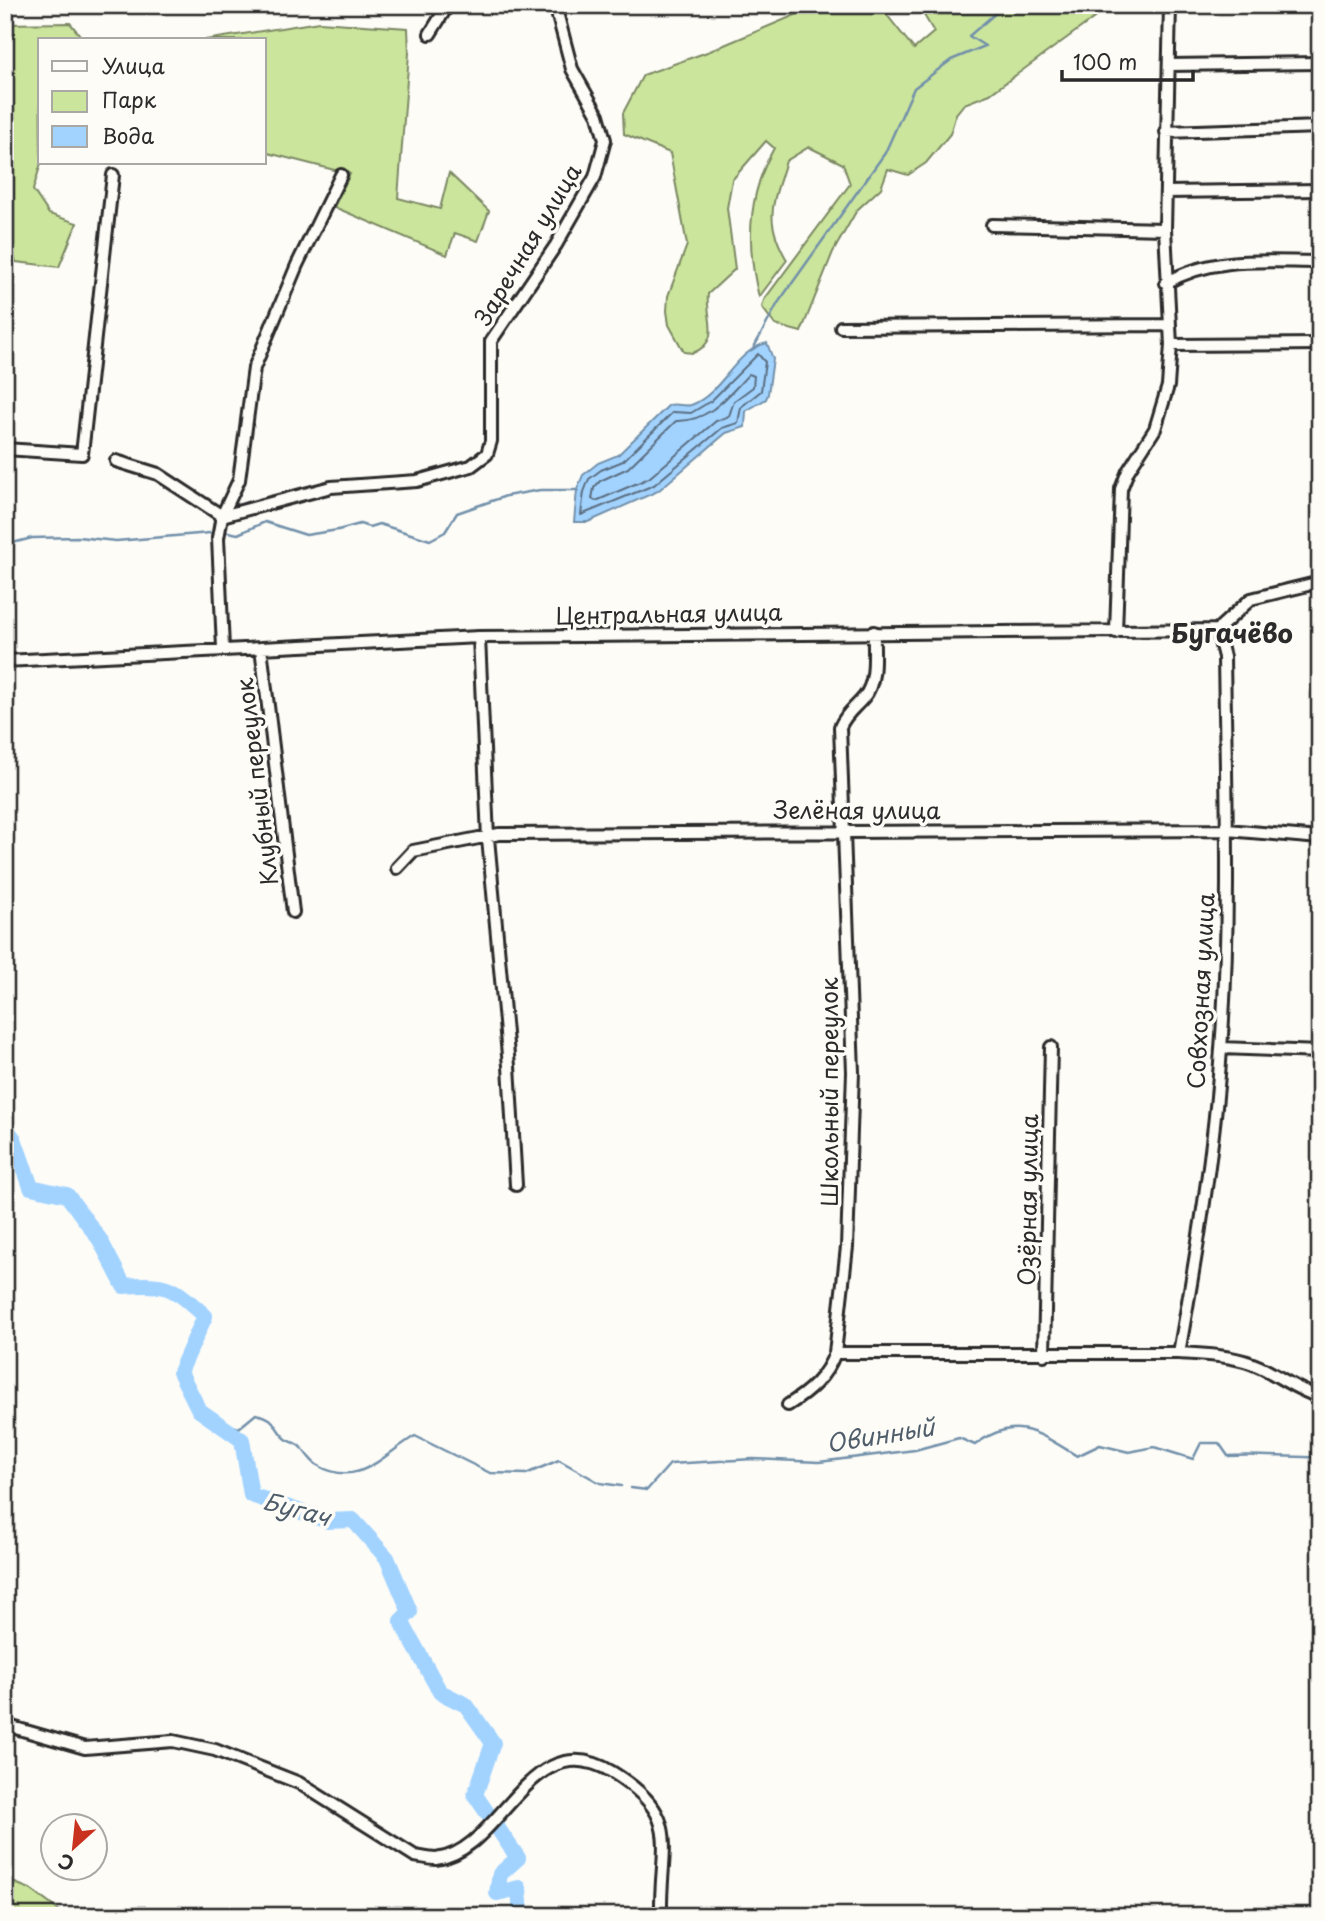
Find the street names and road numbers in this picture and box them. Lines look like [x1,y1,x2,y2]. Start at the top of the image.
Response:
street label: Заречная улица [465,156,589,332]
street label: Центральная улица [555,594,783,632]
street label: Клубный переулок [226,676,286,888]
street label: Зелёная улица [774,792,941,827]
street label: Совхозная улица [1177,891,1223,1090]
street label: Школьный переулок [811,977,846,1207]
street label: Озёрная улица [1008,1113,1046,1286]

